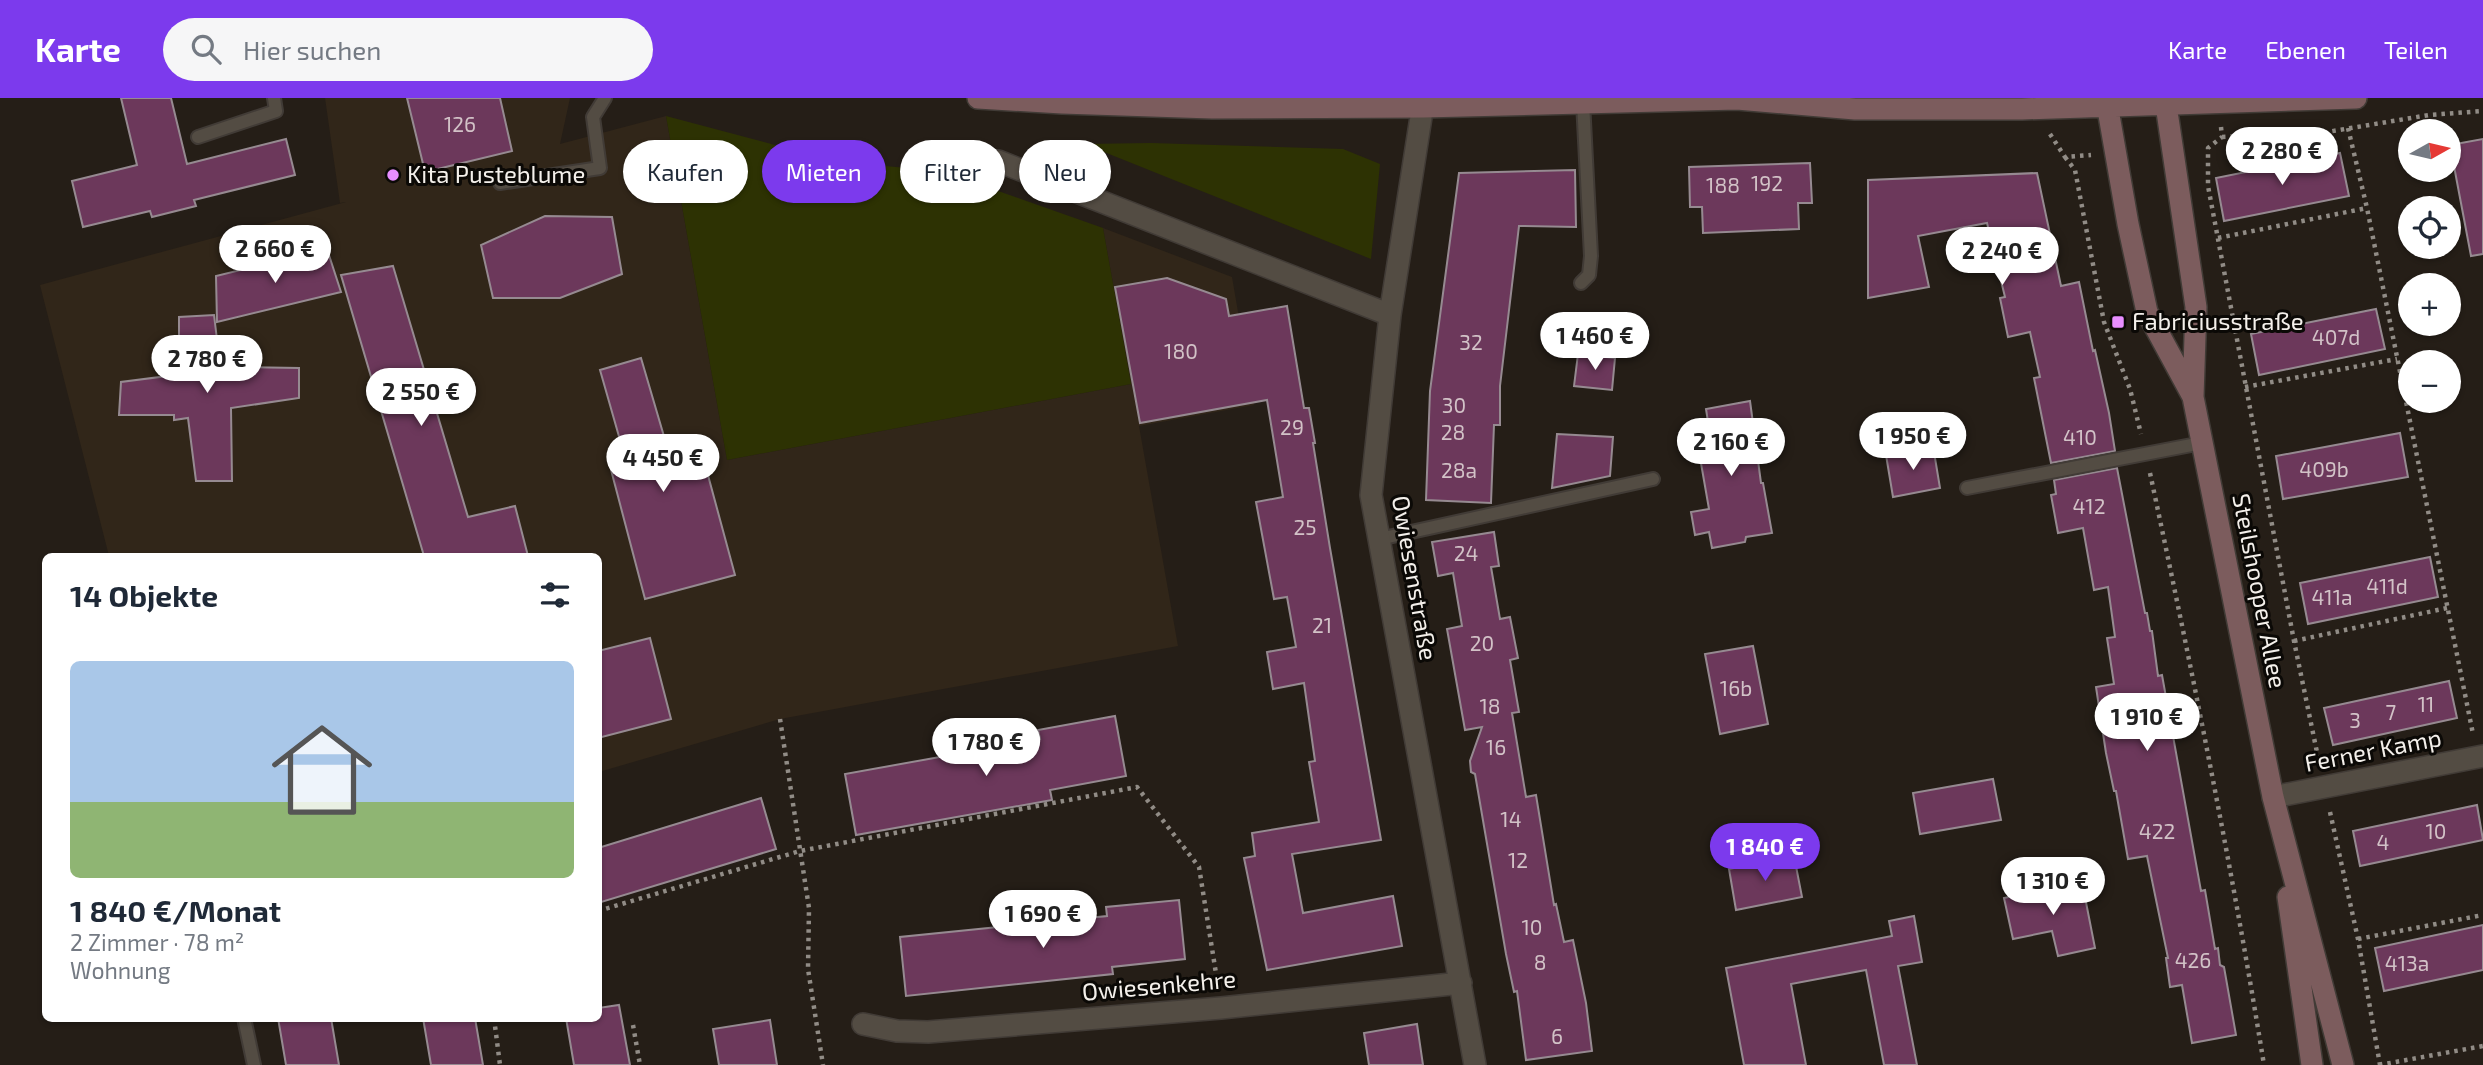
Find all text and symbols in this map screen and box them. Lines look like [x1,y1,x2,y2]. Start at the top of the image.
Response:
search box [163,18,653,81]
text: Karte [35,29,121,69]
icon: search [187,30,225,68]
text: Hier suchen [243,34,381,65]
text: Karte [2168,35,2227,64]
text: Ebenen [2265,35,2346,64]
text: Teilen [2384,35,2448,64]
house number: 126 [444,111,476,136]
north arrow [2398,119,2460,182]
map controls [2398,119,2461,413]
pin: 2 280 € [2217,127,2347,187]
text: 2 280 € [2242,136,2322,164]
chip: Kaufen [623,140,748,203]
chip: Mieten [762,140,886,203]
chip: Filter [900,140,1005,203]
chip: Neu [1019,140,1111,203]
place label: Kita Pusteblume [407,159,585,188]
marker: Kita Pusteblume [385,167,401,183]
house number: 192 [1751,170,1783,195]
house number: 188 [1706,172,1740,197]
button: locate [2398,196,2461,259]
pin: 2 660 € [210,226,340,285]
pin: 2 240 € [1937,228,2067,287]
text: 2 660 € [235,234,315,262]
text: 2 240 € [1962,236,2042,264]
button: + [2398,273,2461,336]
place label: Fabriciusstraße [2132,306,2304,335]
pin: 1 460 € [1530,313,1660,372]
marker: Fabriciusstraße [2110,314,2126,330]
text: 1 460 € [1556,321,1634,349]
house number: 407d [2312,324,2360,349]
house number: 32 [1459,329,1483,354]
pin: 2 780 € [142,336,272,395]
house number: 180 [1164,338,1198,363]
text: 2 780 € [167,344,247,372]
button: − [2398,350,2461,413]
pin: 2 550 € [356,368,486,428]
text: 2 550 € [382,377,460,405]
house number: 30 [1442,392,1466,417]
pin: 1 950 € [1848,412,1978,472]
house number: 29 [1280,414,1304,439]
pin: 2 160 € [1666,418,1796,478]
house number: 28 [1441,419,1465,444]
text: 1 950 € [1875,421,1951,449]
house number: 410 [2063,424,2097,449]
text: 2 160 € [1693,427,1769,455]
pin: 4 450 € [598,434,728,494]
text: 4 450 € [622,443,704,471]
house number: 409b [2299,456,2349,481]
house number: 28a [1441,457,1477,482]
street label: Steilshooper Allee [2227,491,2294,690]
street label: Owiesenstraße [1387,493,1444,662]
house number: 412 [2072,493,2106,518]
house number: 25 [1293,514,1317,539]
house number: 24 [1454,540,1478,565]
house number: 411d [2366,573,2408,598]
icon: filters [536,576,574,614]
text: 14 Objekte [70,577,218,613]
house number: 411a [2311,584,2353,609]
house number: 21 [1312,612,1332,637]
house number: 20 [1470,630,1494,655]
house number: 16b [1720,675,1752,700]
house number: 11 [2418,691,2434,716]
house number: 18 [1479,693,1501,718]
pin: 1 910 € [2082,694,2212,753]
house number: 7 [2386,699,2397,724]
text: 1 910 € [2111,702,2183,730]
icon: home [259,707,385,833]
house number: 3 [2349,707,2361,732]
pin: 1 780 € [921,718,1051,778]
street label: Ferner Kamp [2302,722,2444,777]
text: 1 780 € [948,727,1024,755]
house number: 16 [1486,734,1506,759]
house number: 14 [1500,806,1522,831]
house number: 422 [2139,818,2175,843]
house number: 10 [2425,818,2447,843]
pin: 1 840 € [1700,824,1830,883]
house number: 4 [2377,829,2389,854]
text: 1 840 € [1726,832,1804,860]
house number: 12 [1508,847,1528,872]
pin: 1 310 € [1988,858,2118,917]
text: 1 310 € [2017,866,2089,894]
pin: 1 690 € [978,890,1108,950]
text: 1 840 €/Monat [70,892,281,928]
text: 1 690 € [1005,899,1081,927]
house number: 10 [1521,914,1543,939]
text: 2 Zimmer · 78 m² [70,928,244,956]
house number: 426 [2175,947,2211,972]
house number: 8 [1534,949,1546,974]
house number: 413a [2385,950,2429,975]
text: Wohnung [70,956,171,984]
street label: Owiesenkehre [1081,963,1237,1006]
house number: 6 [1551,1023,1563,1048]

